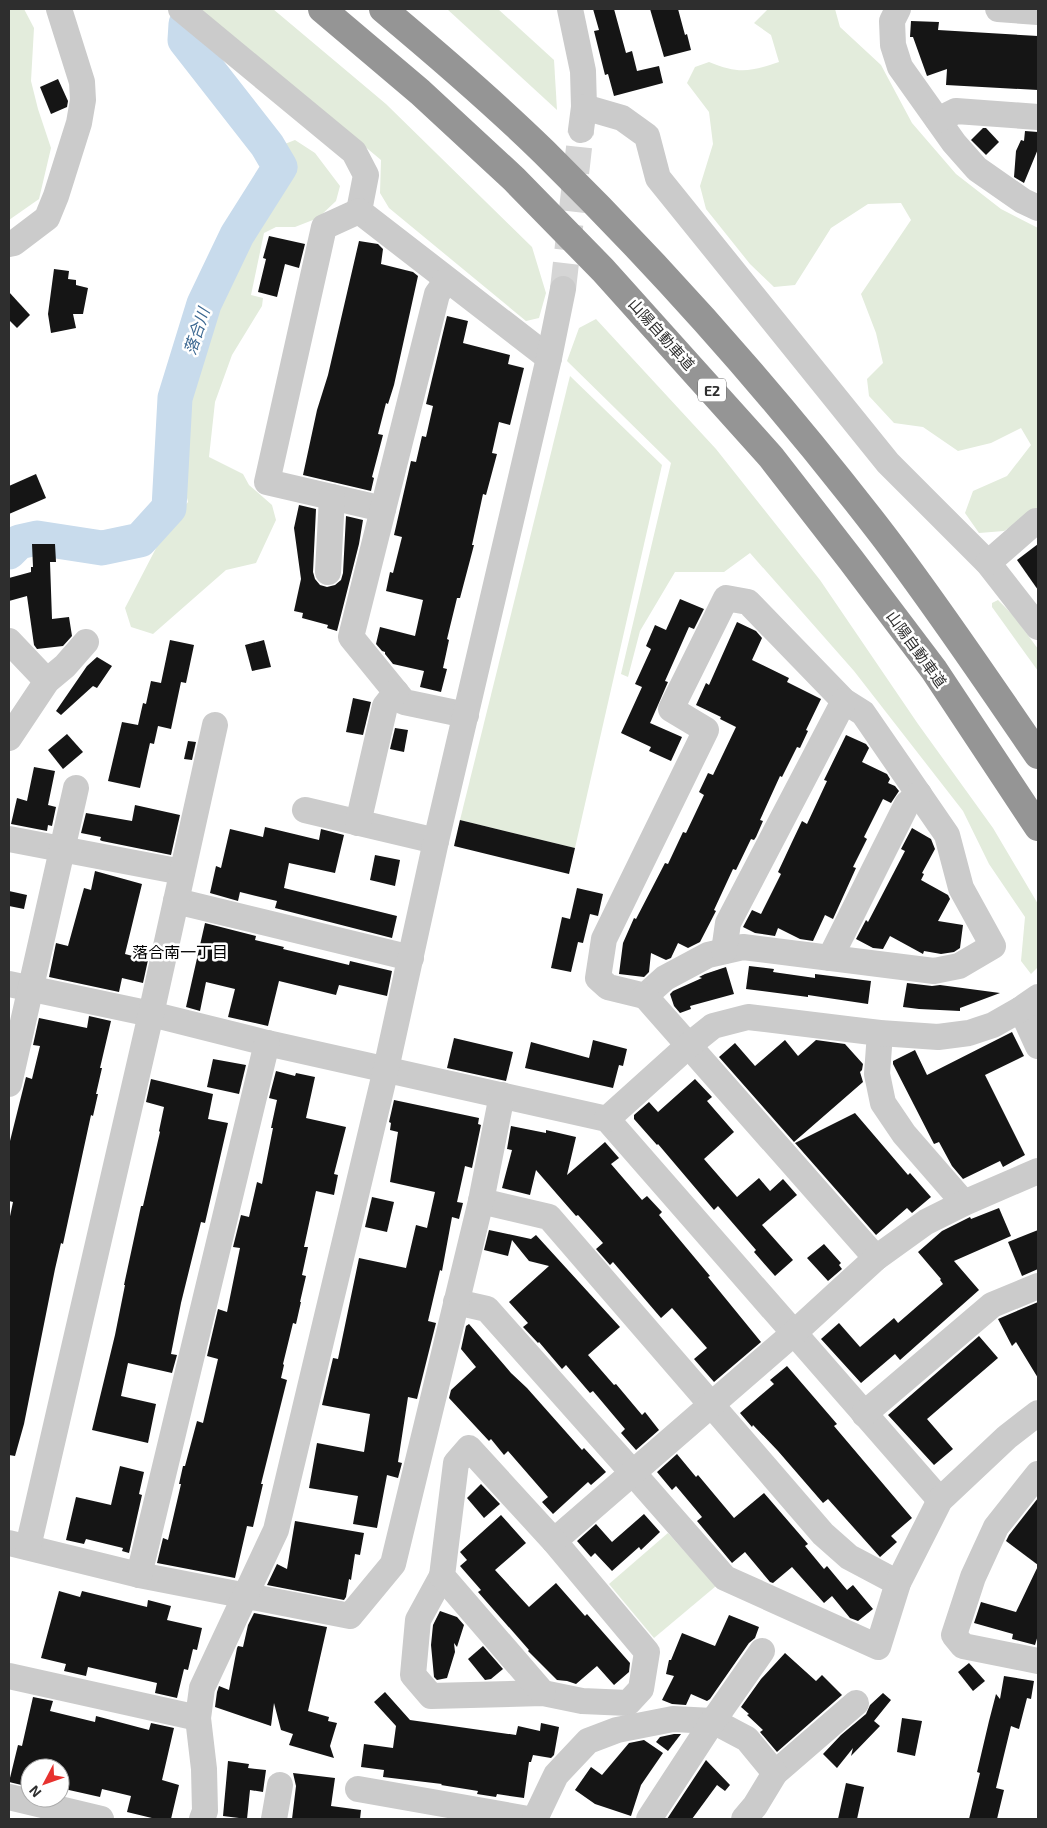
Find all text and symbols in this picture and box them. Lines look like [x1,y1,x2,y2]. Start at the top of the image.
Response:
street label: 山陽自動車道 [625,295,699,373]
water label: 落合川 [180,303,213,357]
road number: E2 [698,378,726,402]
street label: 山陽自動車道 [883,607,951,691]
district label: 落合南一丁目 [132,942,228,961]
north arrow [20,1758,70,1808]
text: N [25,1782,45,1801]

